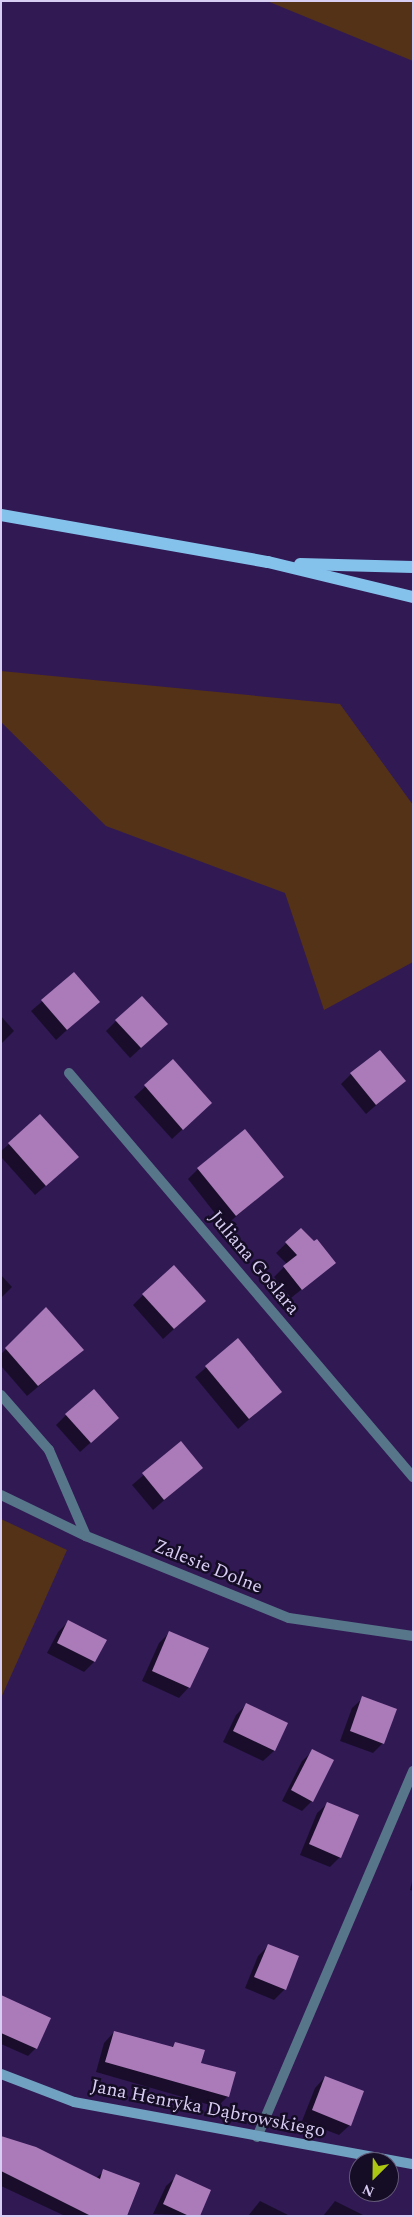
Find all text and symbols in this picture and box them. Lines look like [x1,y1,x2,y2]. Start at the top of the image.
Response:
street label: Juliana Goslara [204,1206,304,1320]
street label: Zalesie Dolne [150,1535,266,1599]
street label: Jana Henryka Dąbrowskiego [89,2075,327,2143]
north arrow [349,2152,399,2202]
text: N [359,2178,378,2202]

